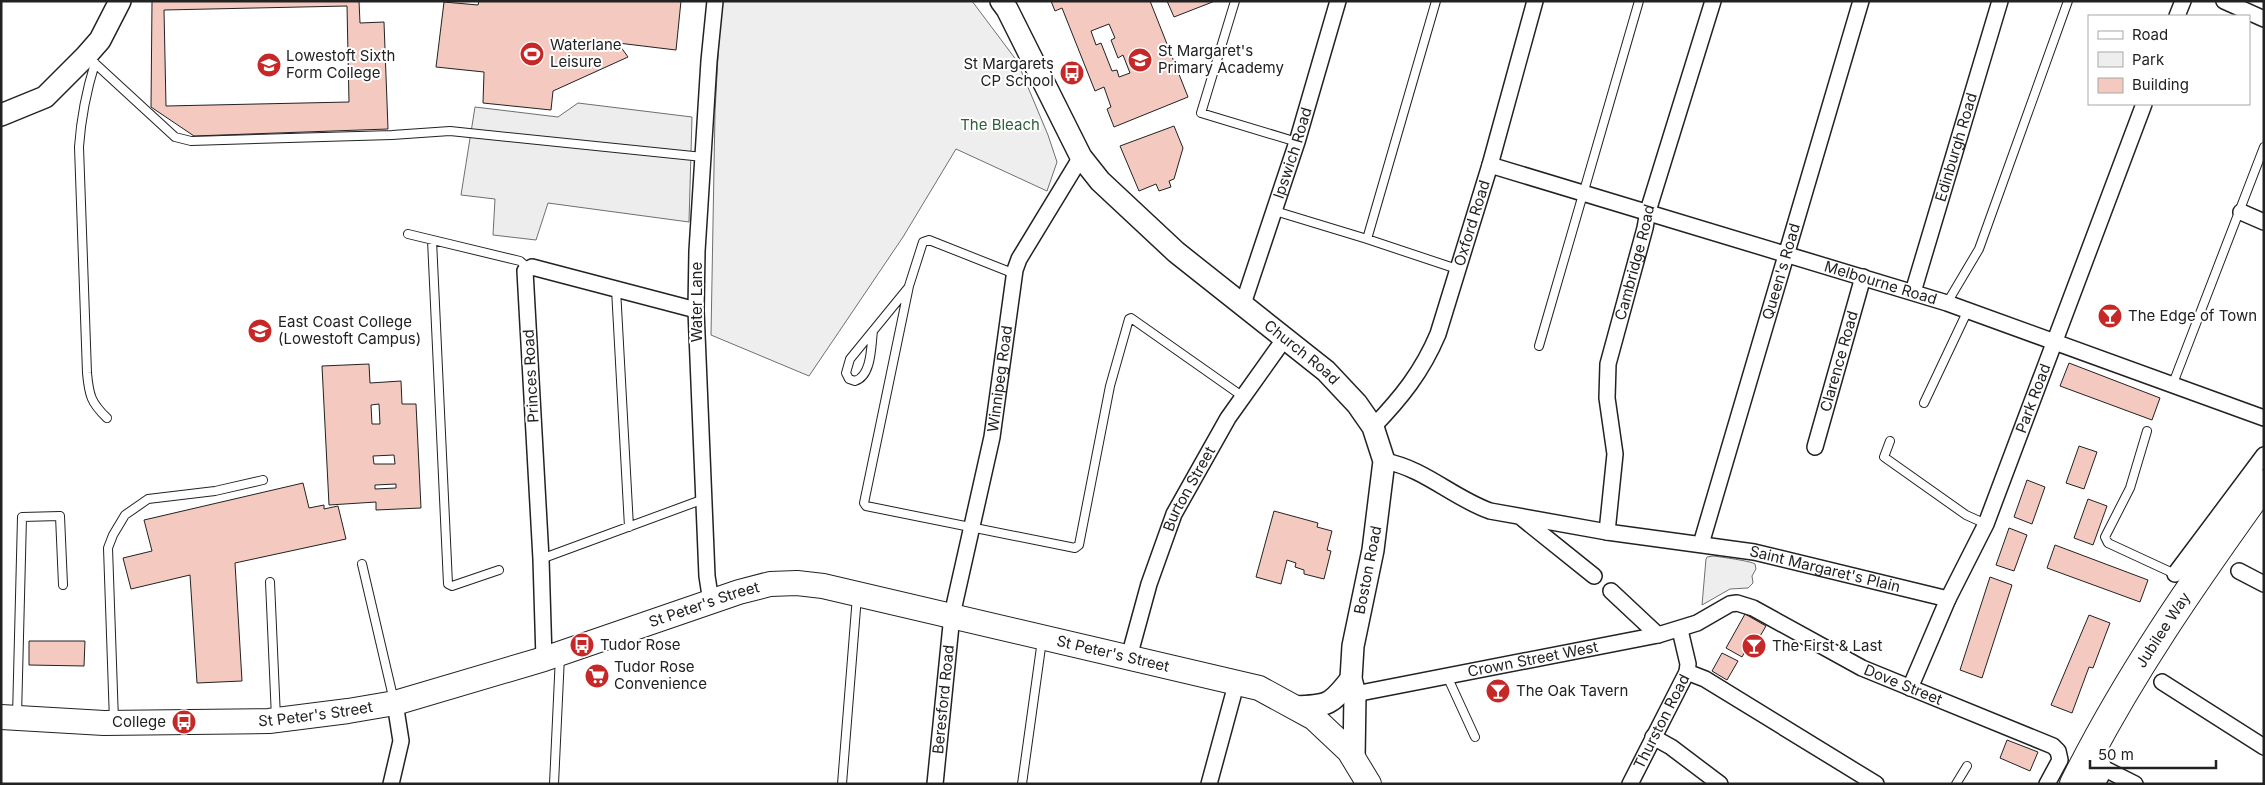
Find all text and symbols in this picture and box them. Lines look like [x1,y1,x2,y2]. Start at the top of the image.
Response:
legend [2088,15,2250,105]
text: Road [2132,25,2168,44]
place label: Waterlane Leisure [550,35,622,71]
sports icon: Waterlane Leisure [519,41,545,67]
place label: St Margaret's Primary Academy [1158,41,1285,77]
place label: Lowestoft Sixth Form College [286,46,395,82]
school or university icon: St Margaret's Primary Academy [1127,47,1153,73]
text: Park [2132,50,2165,69]
school or university icon: Lowestoft Sixth Form College [256,52,282,78]
place label: St Margarets CP School [963,54,1054,90]
bus stop icon: St Margarets CP School [1059,60,1085,86]
text: Building [2132,75,2189,94]
street label: Edinburgh Road [1931,90,1981,204]
street label: Ipswich Road [1269,105,1316,201]
park label: The Bleach [960,115,1040,134]
street label: Oxford Road [1449,178,1494,269]
street label: Cambridge Road [1610,202,1658,322]
street label: Queen's Road [1758,221,1804,322]
street label: Melbourne Road [1822,256,1939,308]
street label: Water Lane [687,262,706,342]
bar icon: The Edge of Town [2097,303,2123,329]
place label: The Edge of Town [2128,306,2257,325]
street label: Clarence Road [1815,309,1862,414]
place label: East Coast College (Lowestoft Campus) [278,312,421,348]
street label: Church Road [1260,316,1344,388]
school or university icon: East Coast College (Lowestoft Campus) [247,318,273,344]
street label: Winnipeg Road [983,324,1016,433]
street label: Princes Road [519,329,542,423]
street label: Park Road [2011,361,2054,436]
street label: Burton Street [1159,443,1219,534]
street label: Boston Road [1350,524,1385,616]
street label: Saint Margaret's Plain [1748,541,1903,596]
street label: St Peter's Street [646,577,761,631]
street label: Jubilee Way [2131,588,2195,671]
street label: St Peter's Street [1055,631,1171,676]
bus stop icon: Tudor Rose [569,632,595,658]
bar icon: The First & Last [1741,633,1767,659]
place label: Tudor Rose [600,635,681,654]
place label: The First & Last [1772,636,1882,655]
street label: Crown Street West [1466,637,1600,681]
street label: Beresford Road [928,644,958,755]
place label: Tudor Rose Convenience [614,657,707,693]
street label: Dove Street [1861,660,1945,709]
supermarket icon: Tudor Rose Convenience [584,663,610,689]
street label: Thurston Road [1629,671,1693,772]
bar icon: The Oak Tavern [1485,678,1511,704]
place label: The Oak Tavern [1516,681,1628,700]
street label: St Peter's Street [258,697,374,730]
bus stop icon: College [171,709,197,735]
place label: College [112,712,166,731]
scale bar [2090,738,2216,770]
text: 50 m [2098,745,2134,764]

